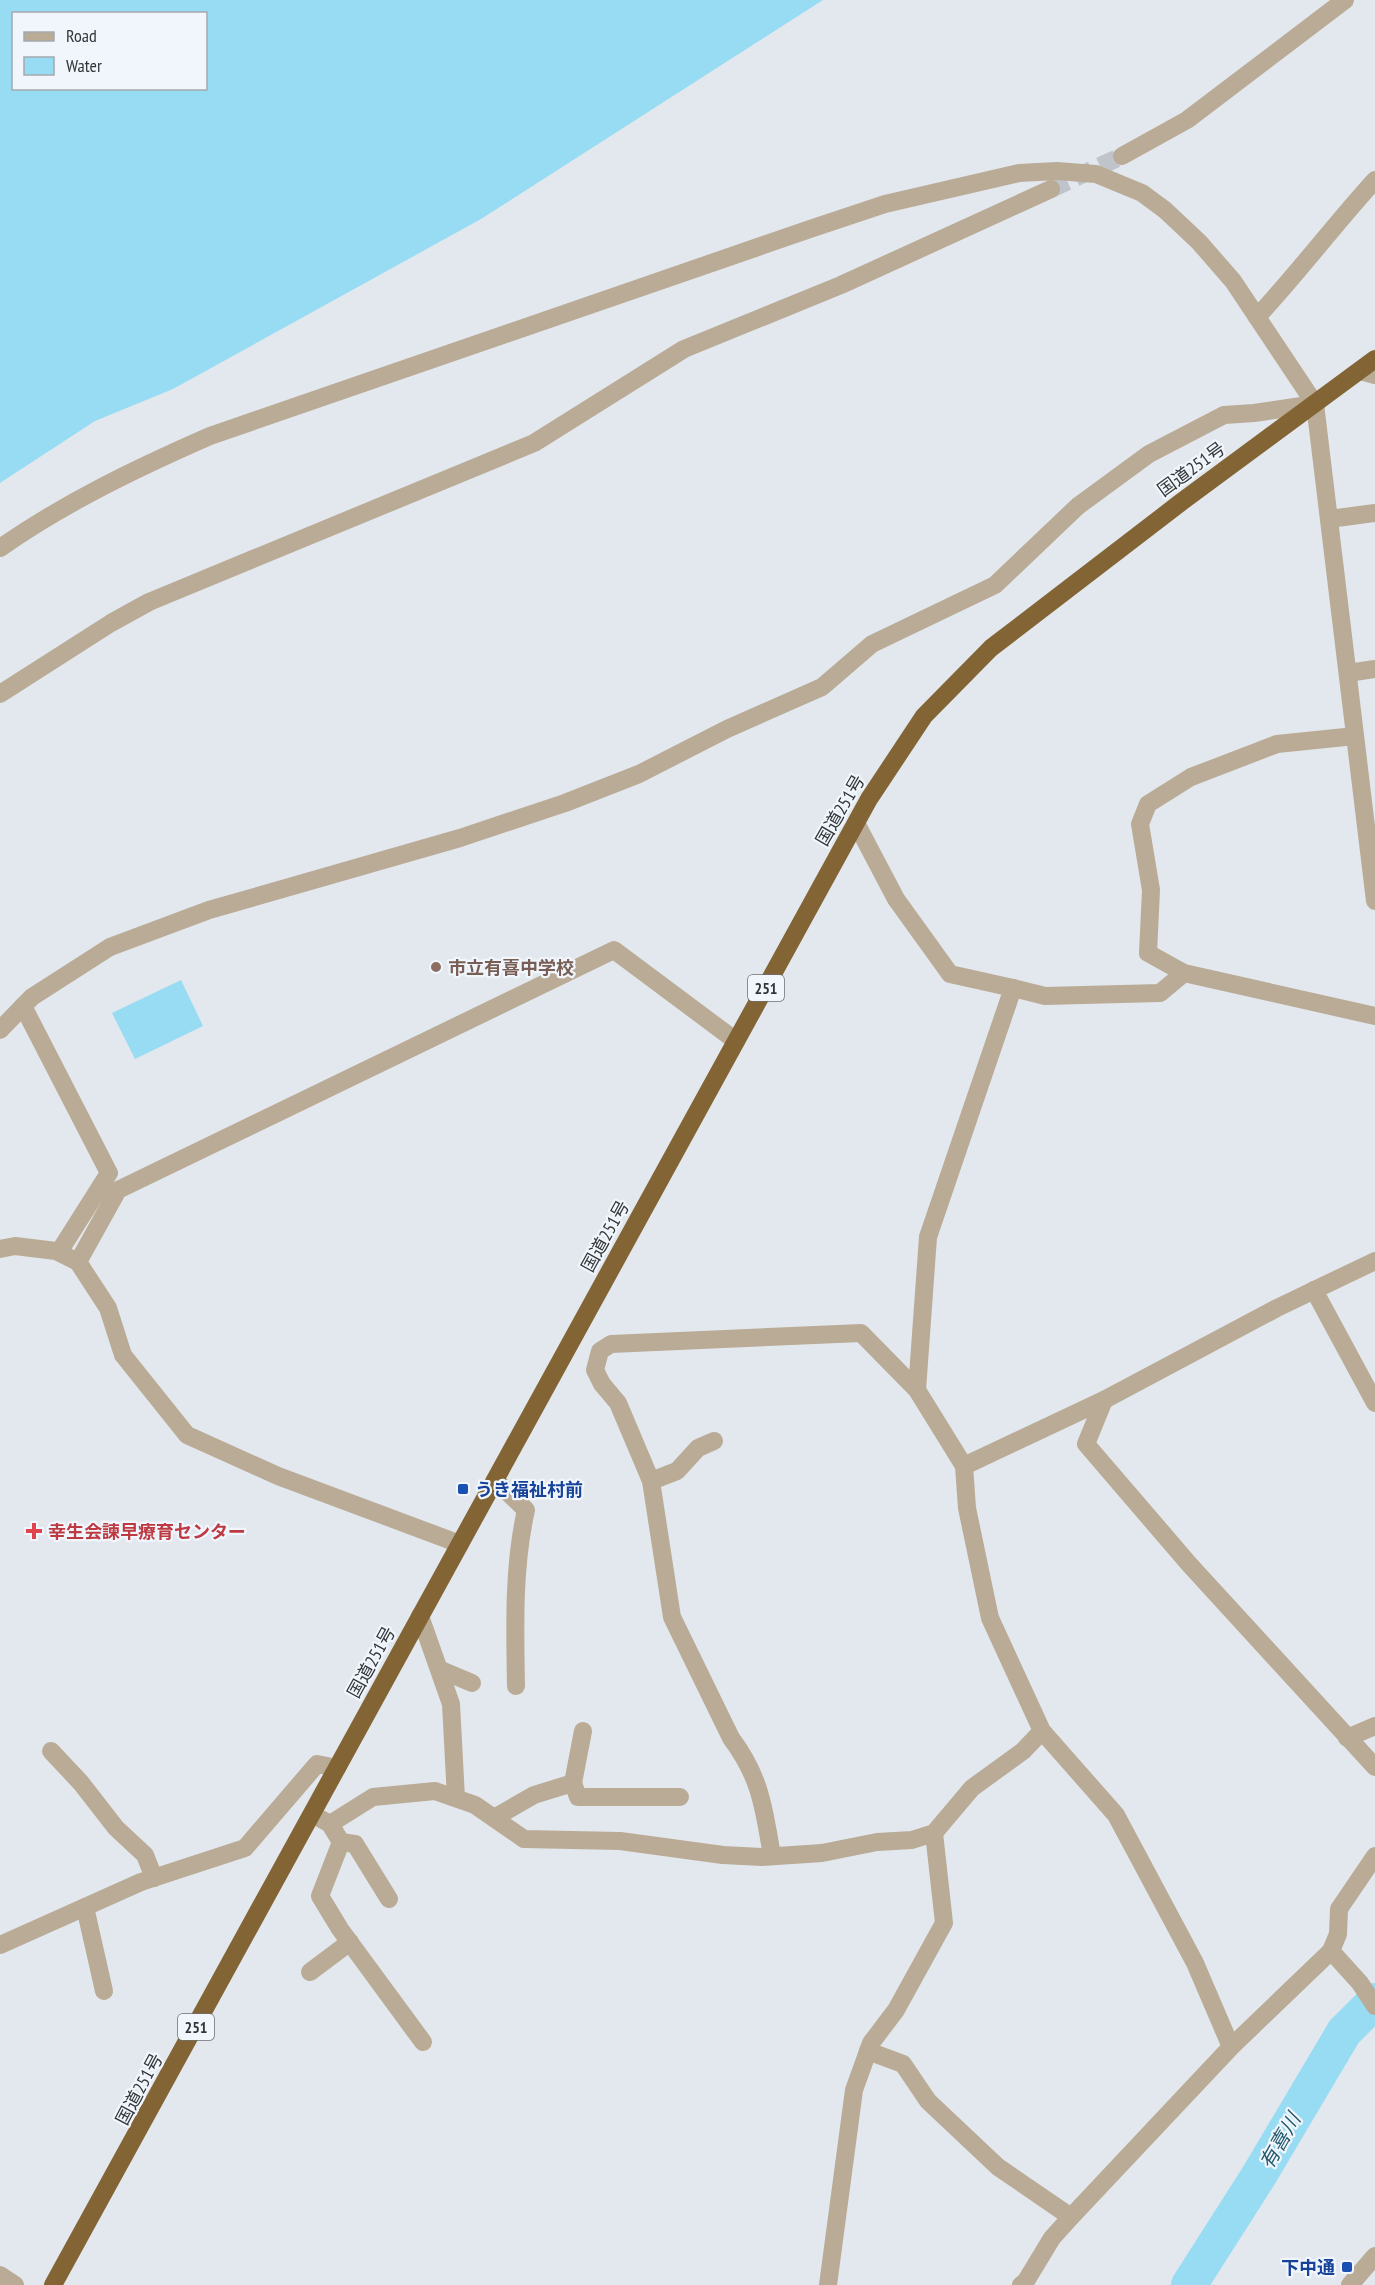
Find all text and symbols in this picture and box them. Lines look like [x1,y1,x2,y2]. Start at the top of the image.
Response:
legend [12,12,207,90]
text: Road [66,24,97,47]
text: Water [66,54,102,77]
street label: 国道251号 [1153,437,1229,501]
street label: 国道251号 [810,770,870,850]
place label: 市立有喜中学校 [448,956,574,979]
marker: 市立有喜中学校 [429,960,443,974]
road number: 251 [748,975,784,1001]
street label: 国道251号 [576,1196,634,1276]
place label: うき福祉村前 [475,1478,583,1501]
marker: うき福祉村前 [456,1482,470,1496]
place label: 幸生会諫早療育センター [48,1520,246,1543]
marker: 幸生会諫早療育センター [25,1522,43,1540]
street label: 国道251号 [342,1622,400,1702]
road number: 251 [178,2014,214,2040]
street label: 国道251号 [110,2049,168,2129]
water label: 有喜川 [1254,2107,1307,2173]
place label: 下中通 [1281,2256,1335,2279]
marker: 下中通 [1340,2260,1354,2274]

